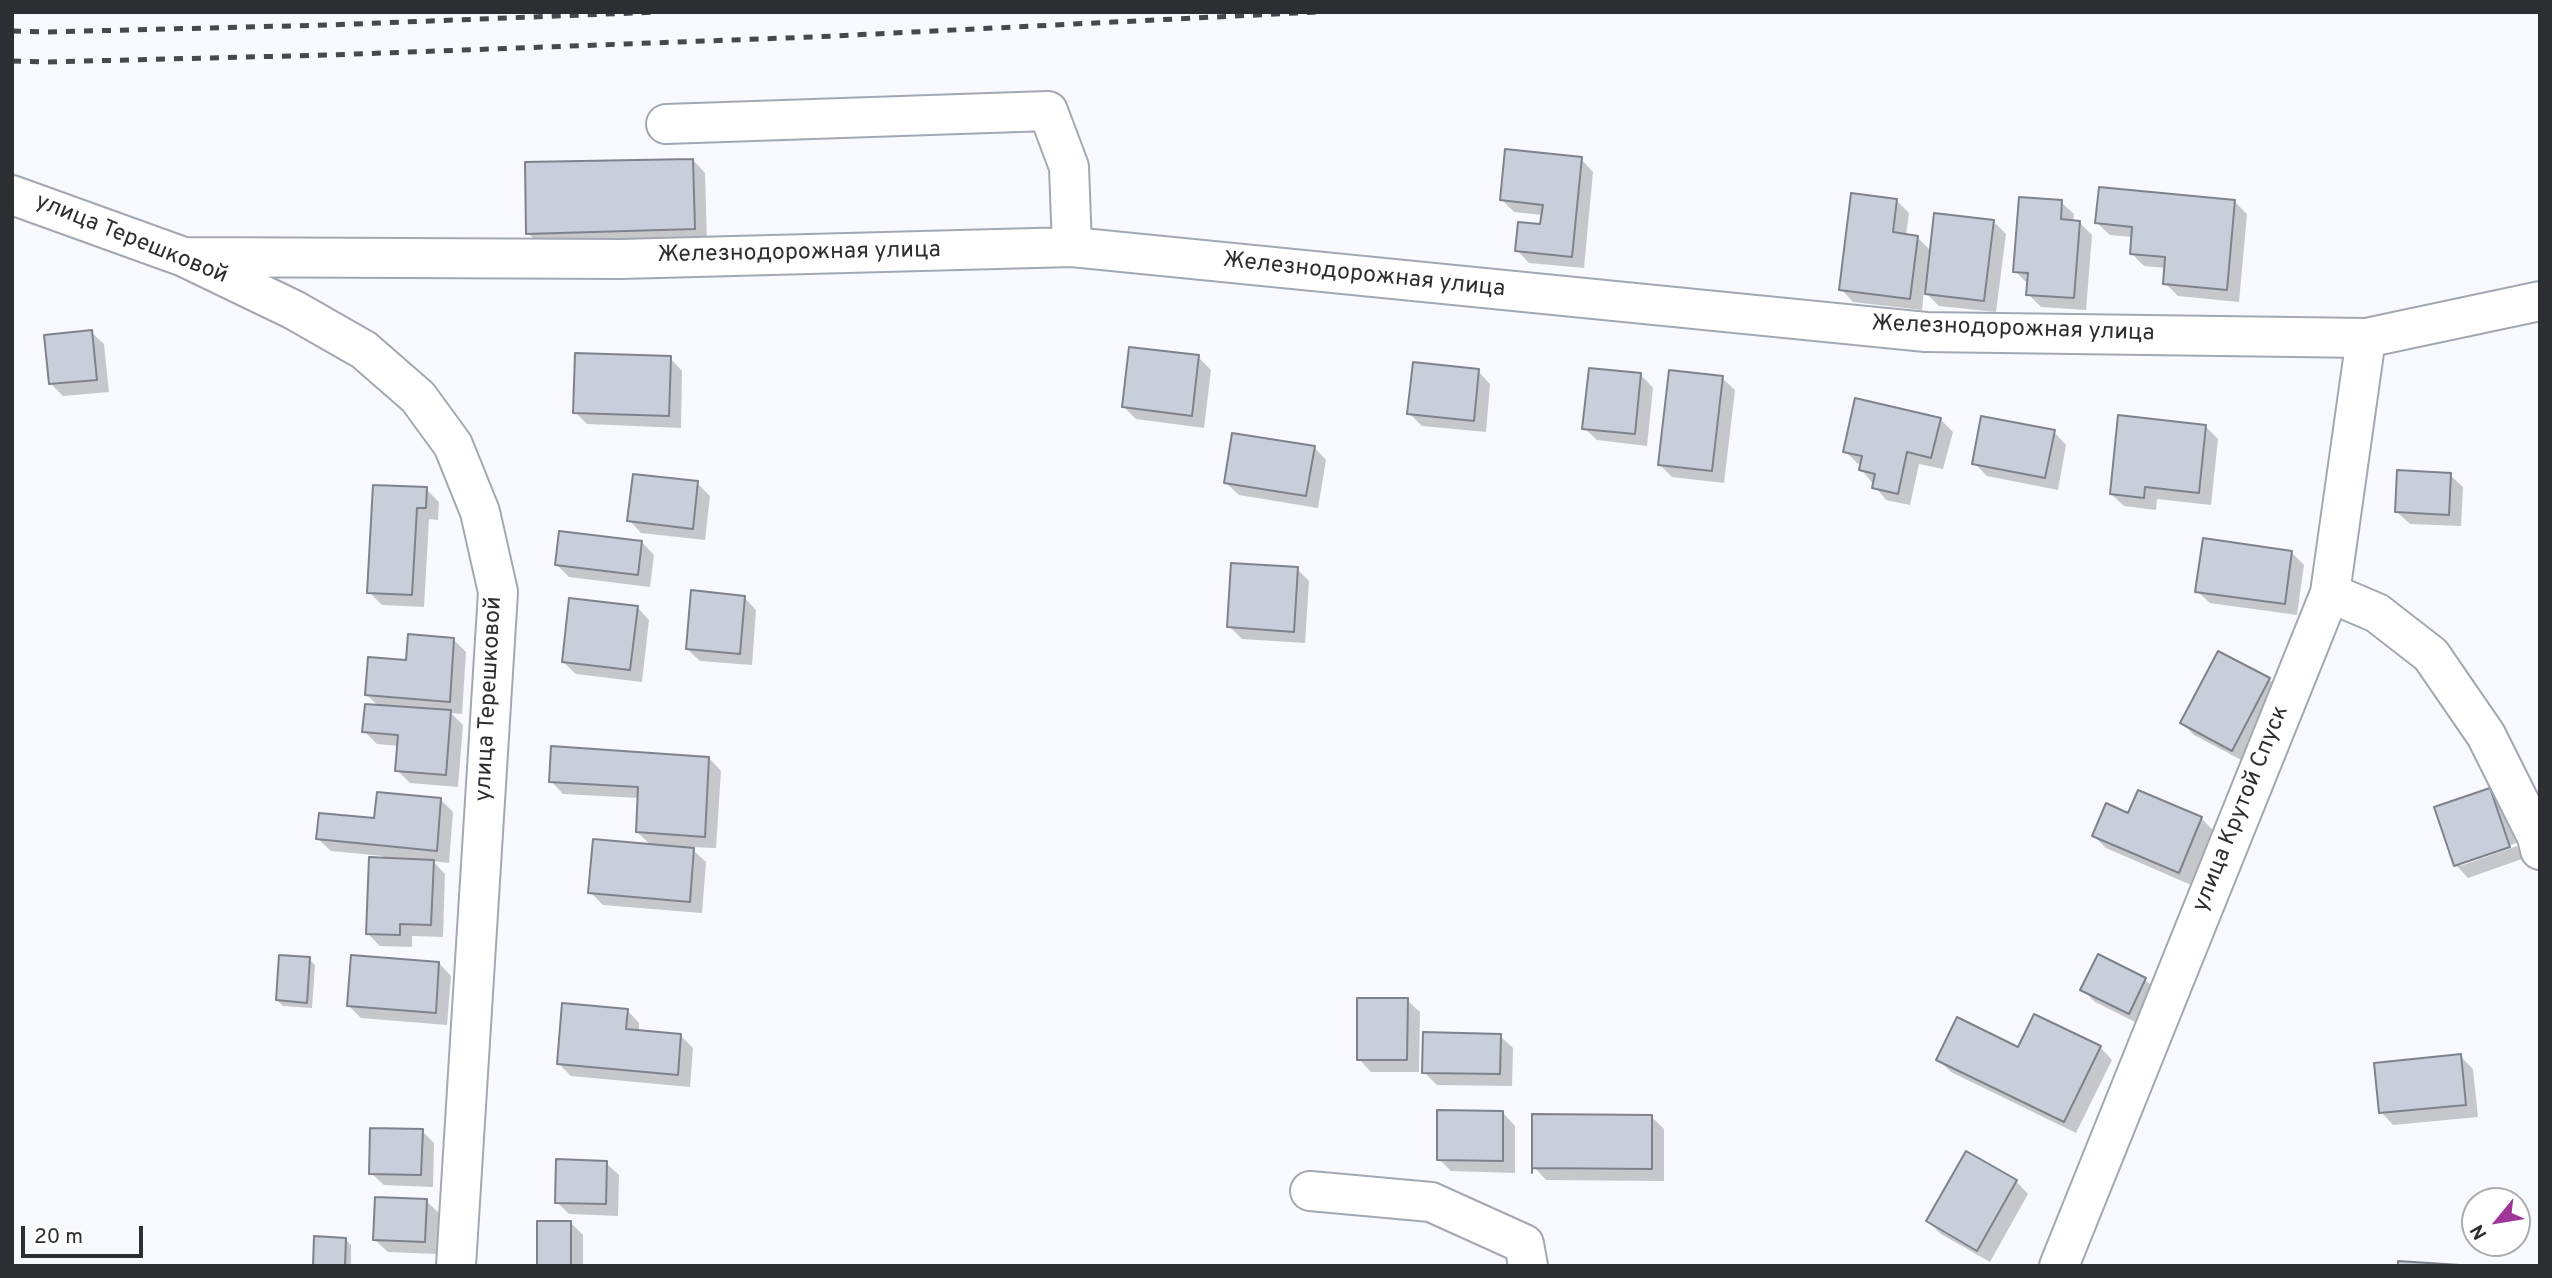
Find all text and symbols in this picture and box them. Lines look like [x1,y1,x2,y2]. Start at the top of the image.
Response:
street label: улица Терешковой [31,189,231,291]
street label: Железнодорожная улица [657,238,941,270]
street label: Железнодорожная улица [1222,247,1506,305]
street label: Железнодорожная улица [1871,311,2155,349]
street label: улица Терешковой [471,596,509,802]
street label: улица Крутой Спуск [2188,702,2296,916]
north arrow [2461,1187,2531,1257]
scale bar [24,1212,147,1256]
text: N [2466,1220,2493,1243]
text: 20 m [34,1224,83,1251]

